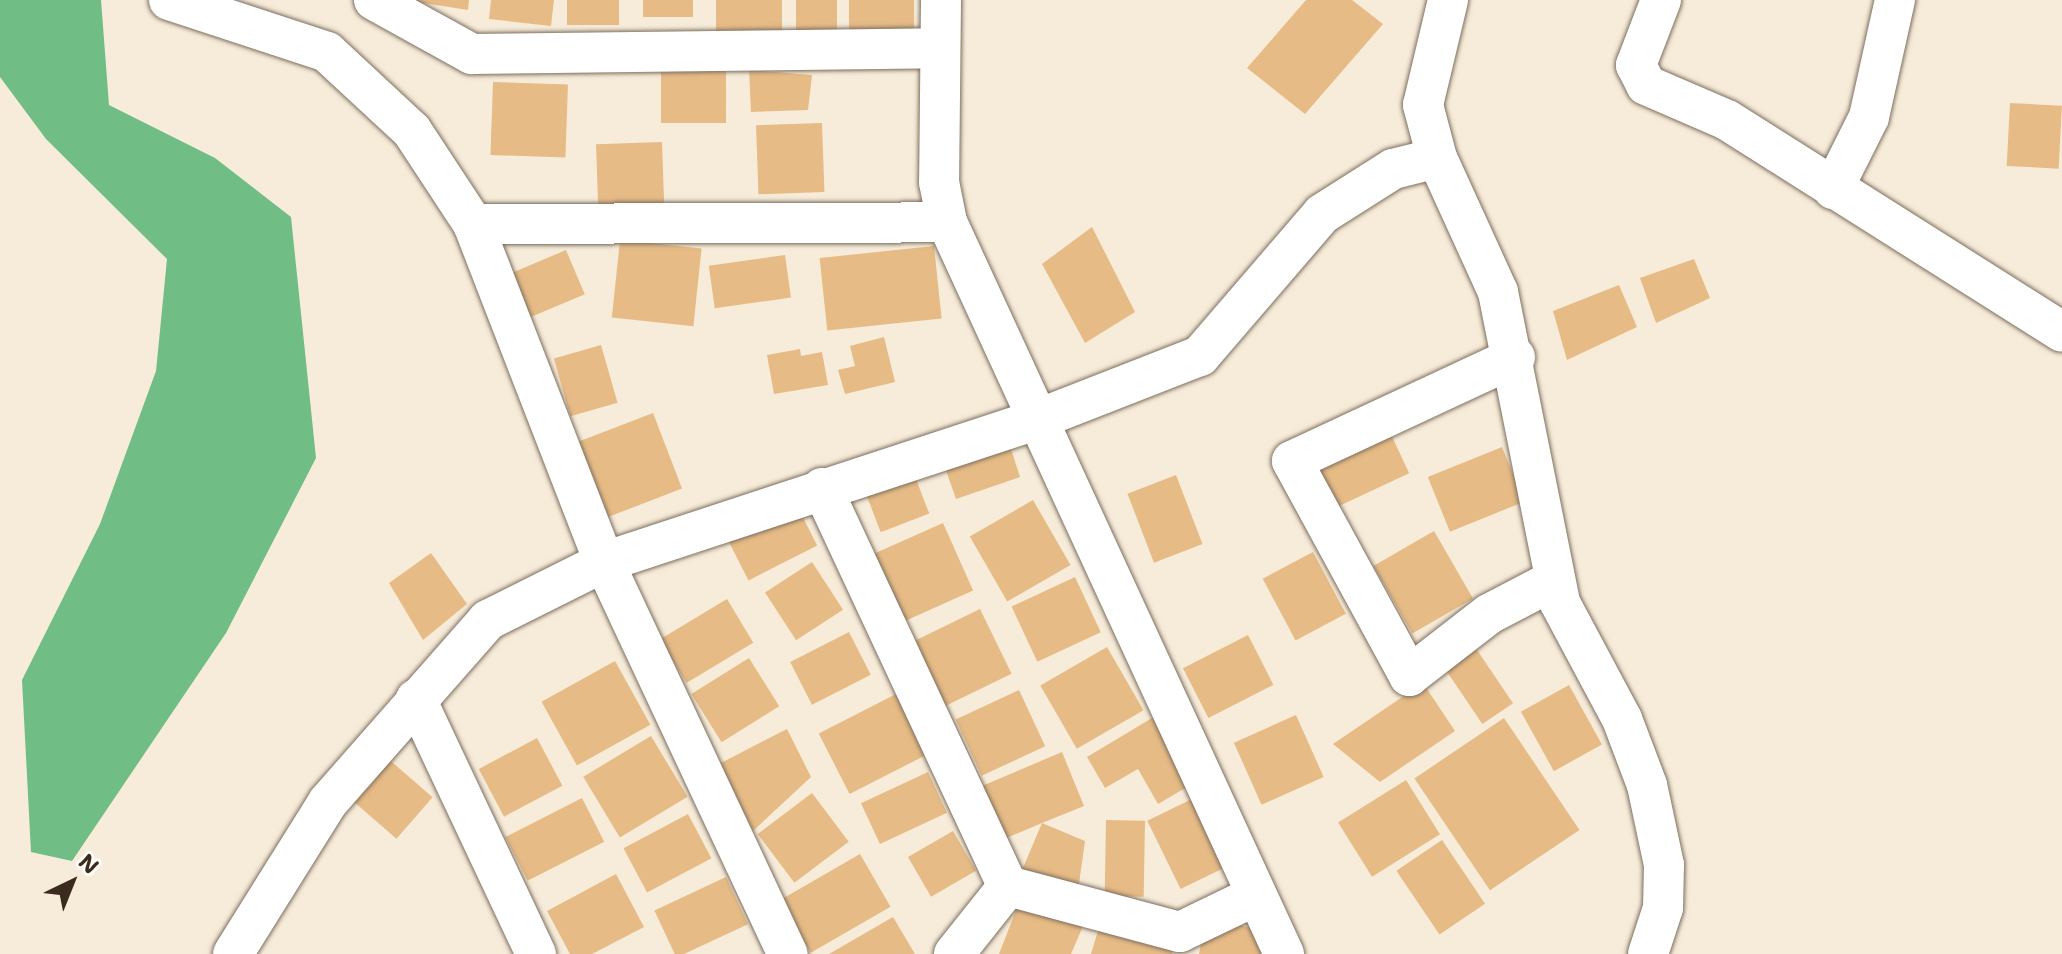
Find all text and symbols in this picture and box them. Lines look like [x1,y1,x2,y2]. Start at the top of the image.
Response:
north arrow [32,842,112,922]
text: N [72,848,105,881]

